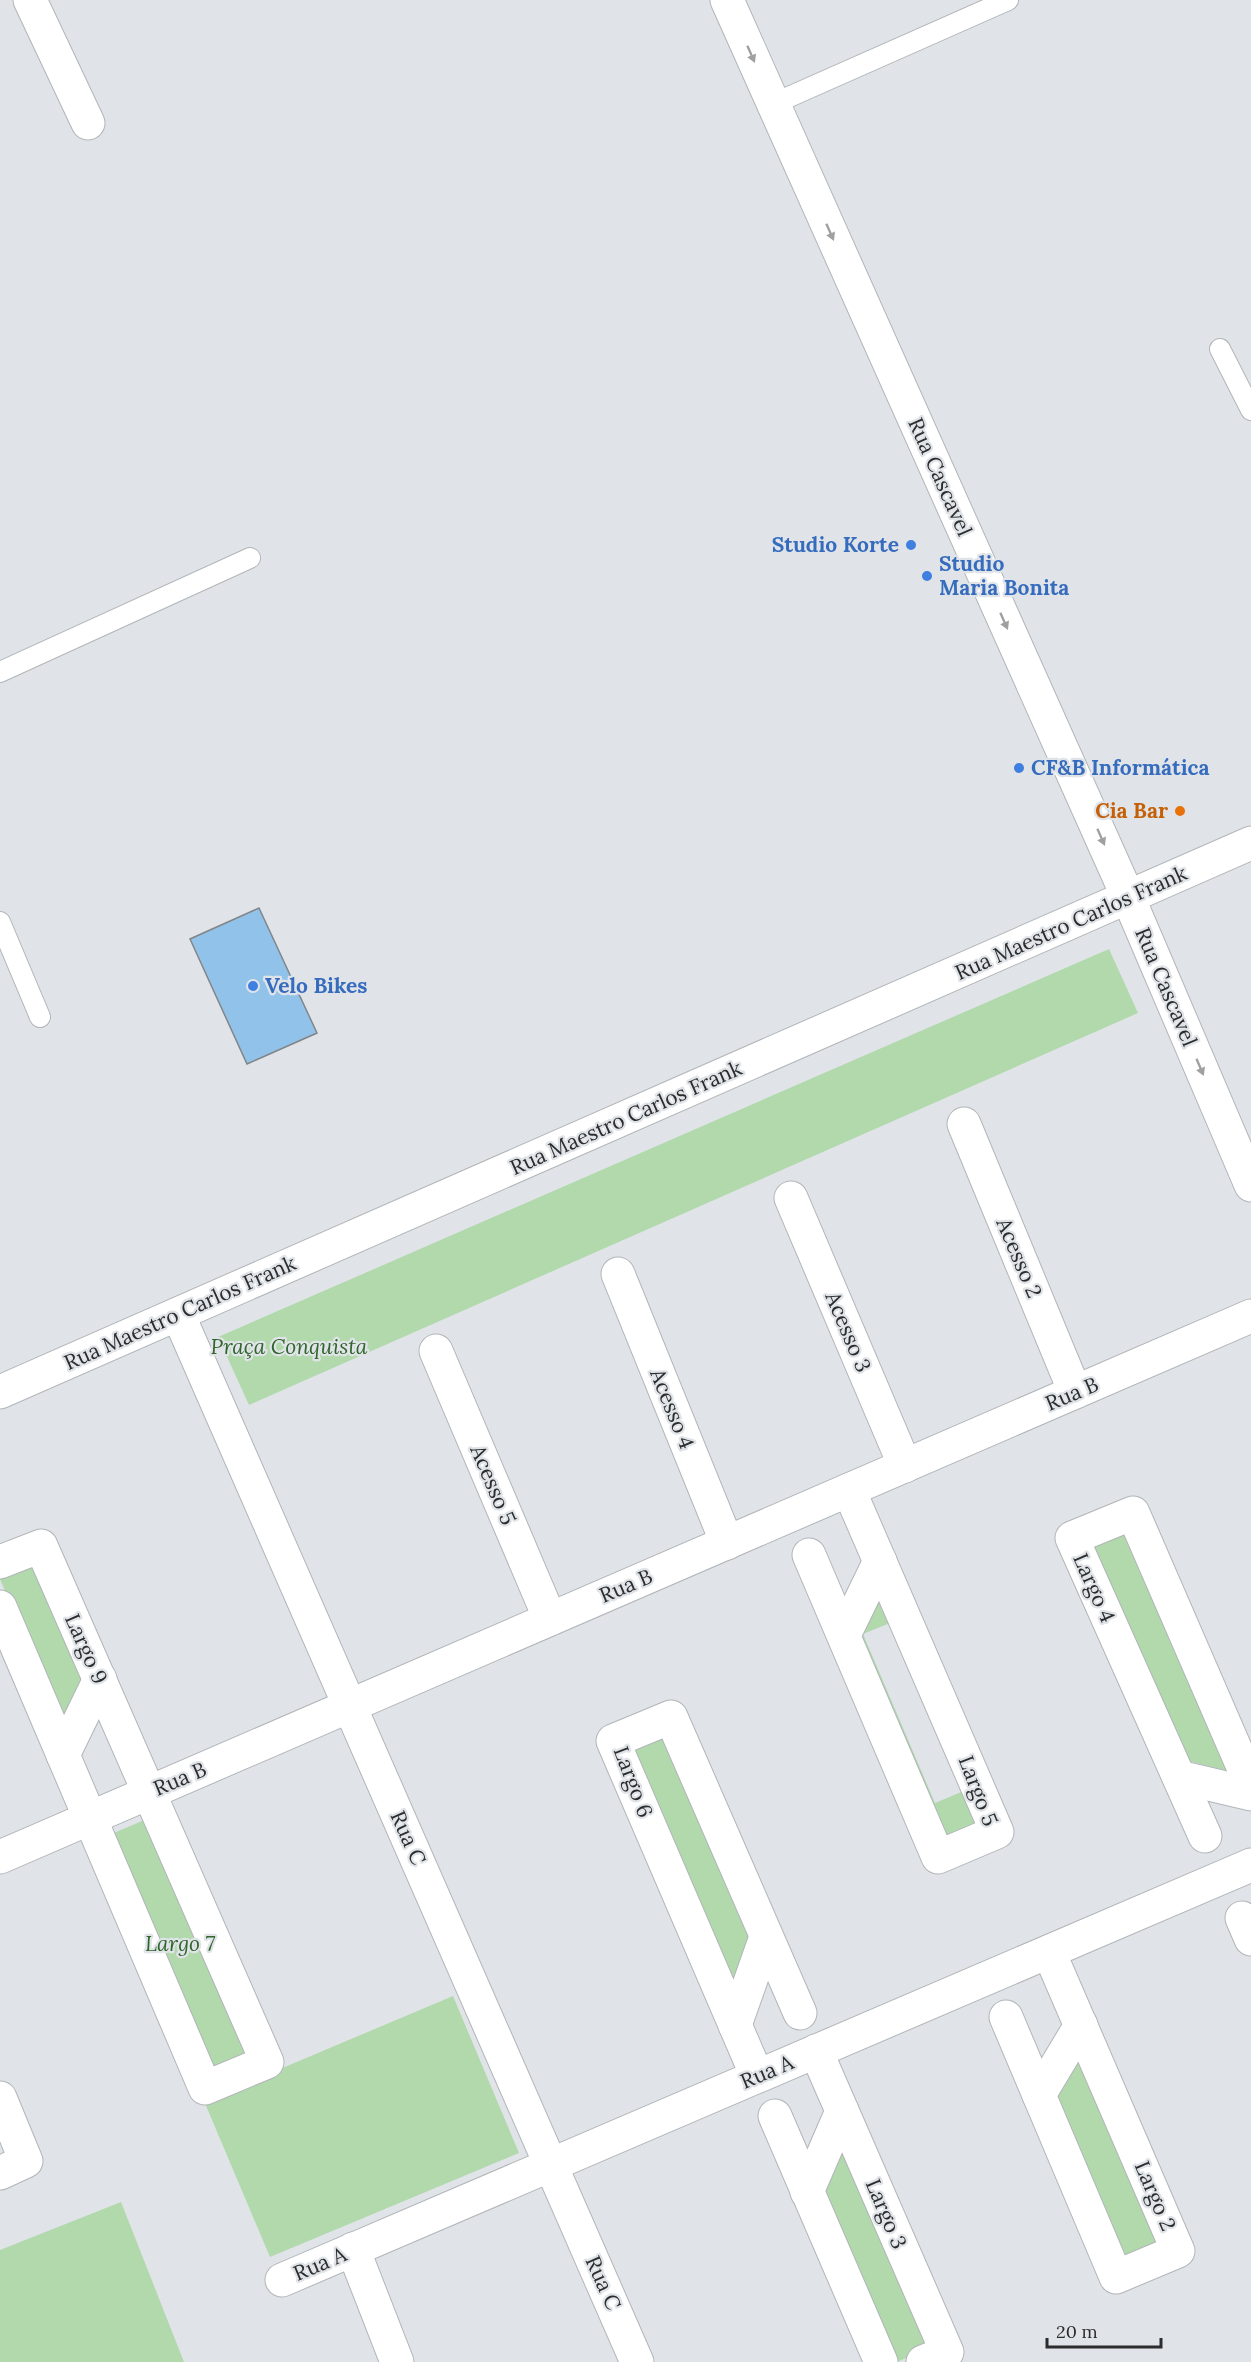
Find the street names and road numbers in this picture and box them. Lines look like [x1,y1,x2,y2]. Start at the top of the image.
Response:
street label: Rua Cascavel [902,413,979,540]
street label: Rua Maestro Carlos Frank [951,859,1192,986]
street label: Rua Cascavel [1129,923,1204,1050]
street label: Rua Maestro Carlos Frank [506,1054,747,1181]
street label: Acesso 2 [990,1213,1048,1302]
street label: Rua Maestro Carlos Frank [60,1249,301,1376]
street label: Acesso 3 [819,1287,877,1376]
street label: Acesso 4 [644,1364,701,1453]
street label: Rua B [1041,1370,1102,1417]
street label: Acesso 5 [464,1440,522,1529]
street label: Largo 4 [1067,1549,1122,1627]
street label: Rua B [595,1562,656,1609]
street label: Largo 9 [59,1610,114,1688]
street label: Largo 6 [608,1742,659,1821]
street label: Largo 5 [953,1752,1004,1830]
street label: Rua B [149,1755,210,1802]
street label: Rua C [385,1806,432,1870]
street label: Rua A [736,2048,798,2095]
street label: Largo 2 [1129,2157,1182,2235]
street label: Largo 3 [860,2175,913,2253]
street label: Rua A [289,2240,351,2287]
street label: Rua C [580,2251,627,2315]

